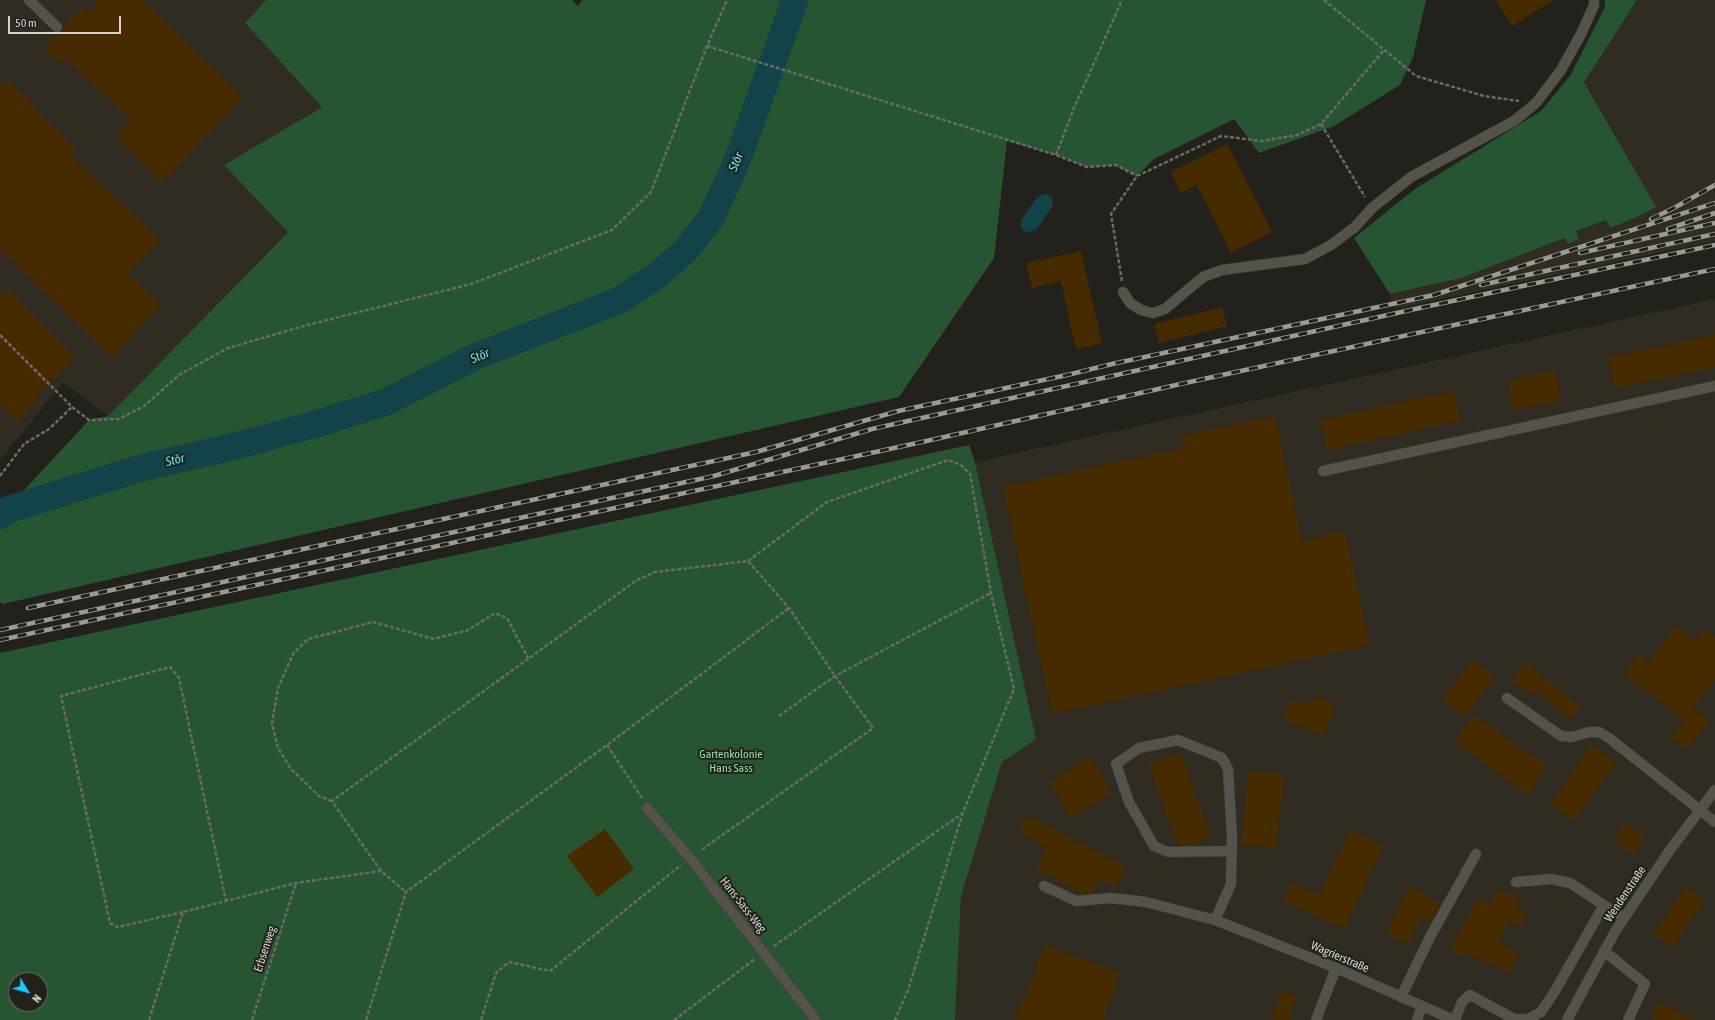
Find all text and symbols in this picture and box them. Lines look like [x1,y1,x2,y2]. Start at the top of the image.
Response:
scale bar [10,8,123,34]
text: 50 m [15,16,37,30]
water label: Stör [725,150,747,174]
water label: Stör [468,345,492,367]
water label: Stör [164,450,186,470]
park label: Gartenkolonie Hans Sass [699,747,763,775]
street label: Wendenstraße [1601,863,1649,925]
street label: Hans-Sass-Weg [717,874,769,936]
street label: Erbsenweg [251,924,279,974]
street label: Wagrierstraße [1309,938,1371,976]
north arrow [8,972,48,1012]
text: N [30,992,44,1005]

